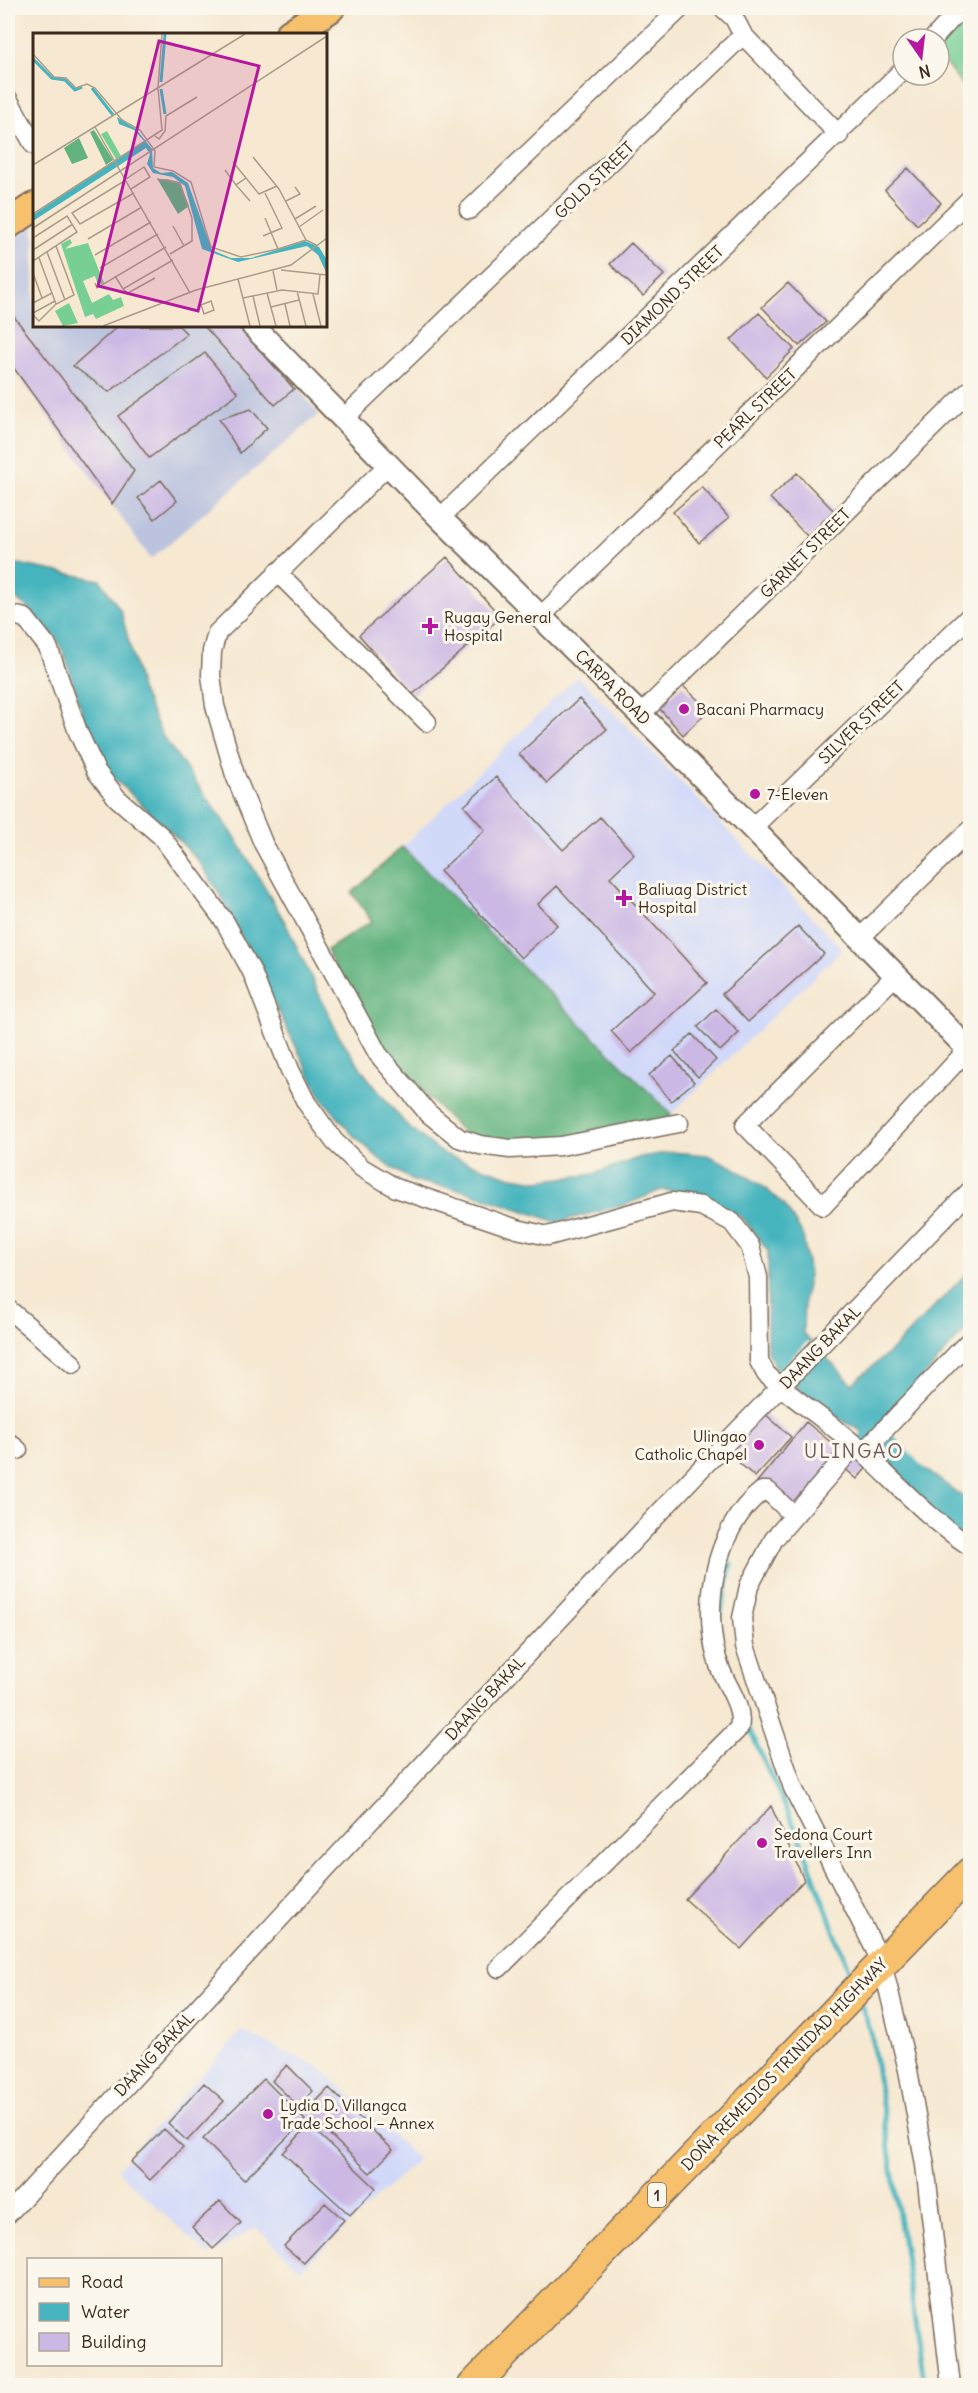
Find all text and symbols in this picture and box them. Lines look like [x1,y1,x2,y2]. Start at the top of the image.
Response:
north arrow [891,27,951,87]
inset map [33,33,327,327]
text: N [917,61,932,83]
street label: GOLD STREET [550,137,638,223]
street label: DIAMOND STREET [617,241,727,349]
street label: PEARL STREET [710,364,800,452]
street label: GARNET STREET [756,504,854,602]
place label: Rugay General Hospital [444,607,551,645]
marker: Rugay General Hospital [421,617,439,635]
street label: CARPA ROAD [571,645,655,729]
street label: SILVER STREET [814,676,908,768]
place label: Bacani Pharmacy [696,699,824,719]
marker: Bacani Pharmacy [677,702,691,716]
place label: 7-Eleven [767,784,828,804]
marker: 7-Eleven [748,787,762,801]
place label: Baliuag District Hospital [638,879,748,917]
marker: Baliuag District Hospital [615,889,633,907]
street label: DAANG BAKAL [775,1301,865,1393]
place label: Ulingao Catholic Chapel [635,1426,747,1464]
marker: Ulingao Catholic Chapel [752,1438,766,1452]
district label: ULINGAO [804,1438,904,1463]
street label: DAANG BAKAL [441,1652,529,1744]
place label: Sedona Court Travellers Inn [774,1824,873,1862]
marker: Sedona Court Travellers Inn [755,1836,769,1850]
street label: DOÑA REMEDIOS TRINIDAD HIGHWAY [677,1953,891,2174]
street label: DAANG BAKAL [110,2008,198,2100]
place label: Lydia D. Villangca Trade School – Annex [280,2095,434,2133]
marker: Lydia D. Villangca Trade School – Annex [261,2107,275,2121]
road number: 1 [648,2183,666,2207]
legend [27,2258,222,2366]
text: Road [81,2270,124,2293]
text: Water [81,2300,131,2323]
text: Building [81,2330,146,2353]

